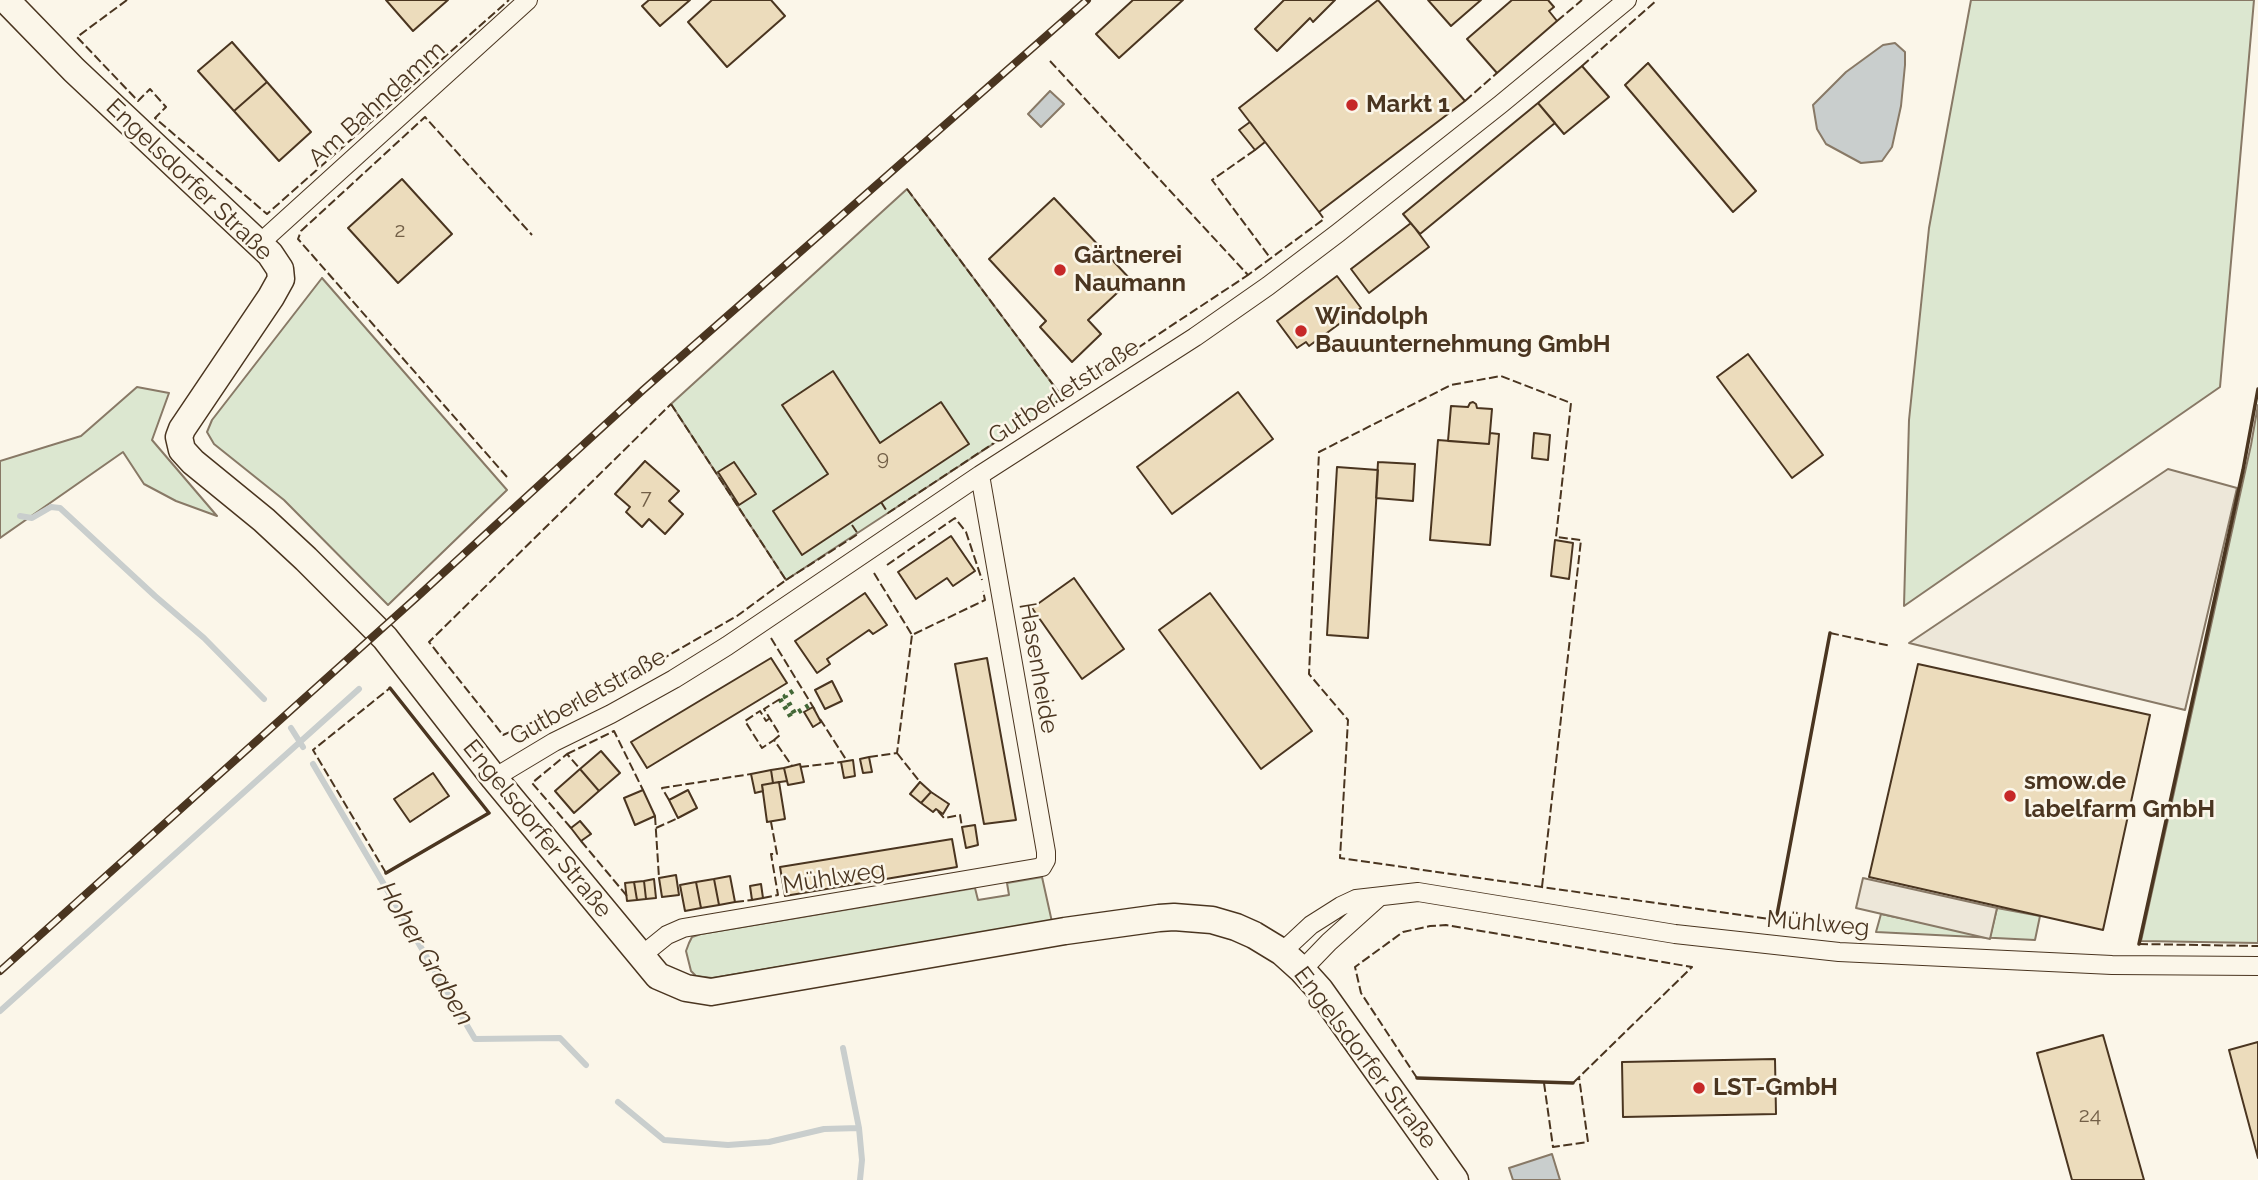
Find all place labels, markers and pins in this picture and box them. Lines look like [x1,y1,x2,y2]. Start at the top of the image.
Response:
place label: Markt 1 [1366,91,1450,119]
marker: Markt 1 [1344,97,1360,113]
place label: Gärtnerei Naumann [1074,242,1186,298]
marker: Gärtnerei Naumann [1052,262,1068,278]
place label: Windolph Bauunternehmung GmbH [1315,303,1611,359]
marker: Windolph Bauunternehmung GmbH [1293,323,1309,339]
place label: smow.de labelfarm GmbH [2024,768,2215,824]
marker: smow.de labelfarm GmbH [2002,788,2018,804]
place label: LST-GmbH [1713,1074,1838,1102]
marker: LST-GmbH [1691,1080,1707,1096]

